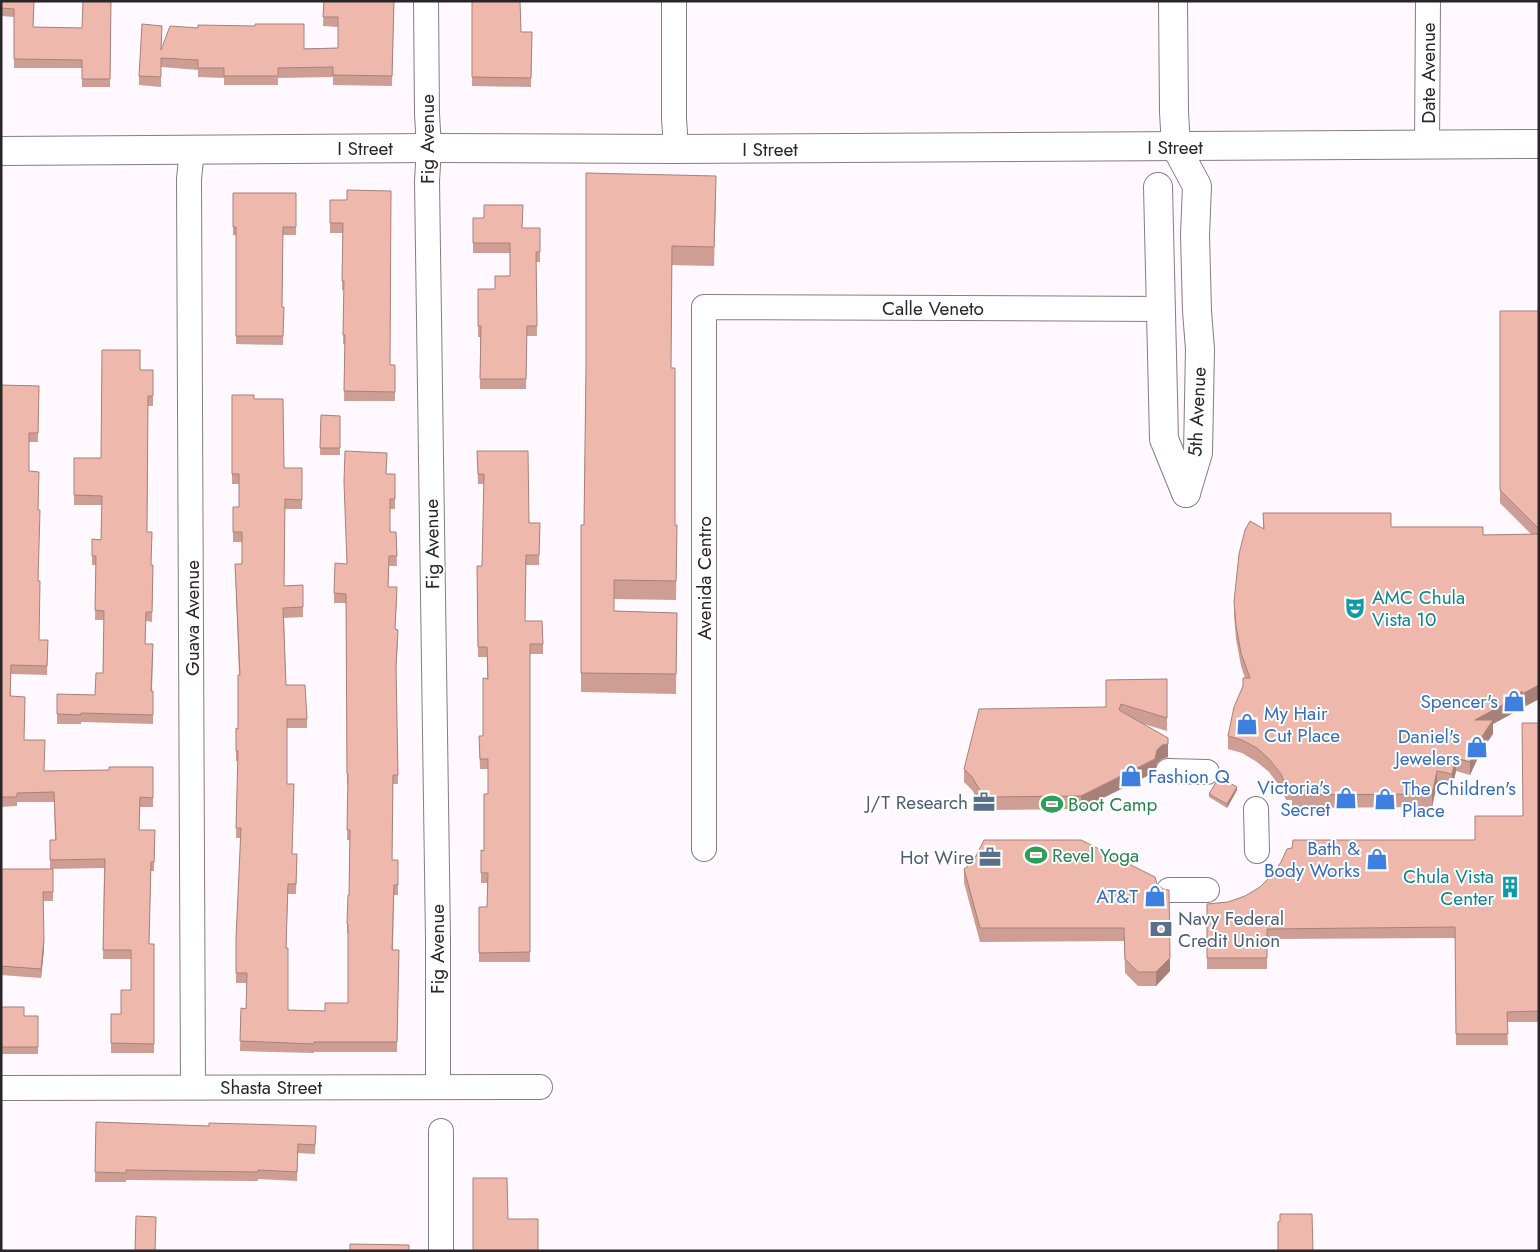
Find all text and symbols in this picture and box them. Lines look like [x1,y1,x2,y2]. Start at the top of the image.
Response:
street label: Date Avenue [1415,22,1442,124]
street label: Fig Avenue [414,94,441,184]
street label: I Street [1147,134,1203,161]
street label: I Street [337,135,393,162]
street label: I Street [742,136,798,163]
street label: Calle Veneto [882,295,984,322]
street label: 5th Avenue [1181,366,1213,458]
street label: Fig Avenue [418,498,446,589]
street label: Avenida Centro [691,516,718,640]
street label: Guava Avenue [179,560,206,676]
place label: AMC Chula Vista 10 [1372,584,1465,633]
theatre icon: AMC Chula Vista 10 [1342,595,1368,621]
place label: Spencer's [1420,688,1498,715]
shop icon: Spencer's [1501,688,1527,714]
place label: My Hair Cut Place [1264,700,1340,749]
shop icon: My Hair Cut Place [1234,711,1260,737]
place label: Daniel's Jewelers [1392,723,1460,772]
shop icon: Daniel's Jewelers [1464,734,1490,760]
shop icon: Fashion Q [1118,763,1144,789]
place label: Fashion Q [1148,763,1230,790]
place label: Victoria's Secret [1257,774,1330,823]
place label: The Children's Place [1402,775,1516,824]
shop icon: Victoria's Secret [1333,785,1359,811]
shop icon: The Children's Place [1372,786,1398,812]
place label: J/T Research [863,789,968,816]
office icon: J/T Research [971,789,997,815]
sports icon: Boot Camp [1039,791,1065,817]
place label: Boot Camp [1068,791,1158,818]
place label: Bath & Body Works [1264,835,1360,884]
sports icon: Revel Yoga [1023,842,1049,868]
place label: Revel Yoga [1052,842,1139,869]
place label: Hot Wire [900,844,974,871]
office icon: Hot Wire [977,844,1003,870]
shop icon: Bath & Body Works [1364,846,1390,872]
place label: Chula Vista Center [1403,863,1494,912]
building icon: Chula Vista Center [1497,874,1523,900]
place label: AT&T [1096,883,1138,910]
shop icon: AT&T [1142,883,1168,909]
street label: Fig Avenue [424,904,451,994]
place label: Navy Federal Credit Union [1178,905,1284,954]
bank icon: Navy Federal Credit Union [1148,916,1174,942]
street label: Shasta Street [220,1074,322,1101]

